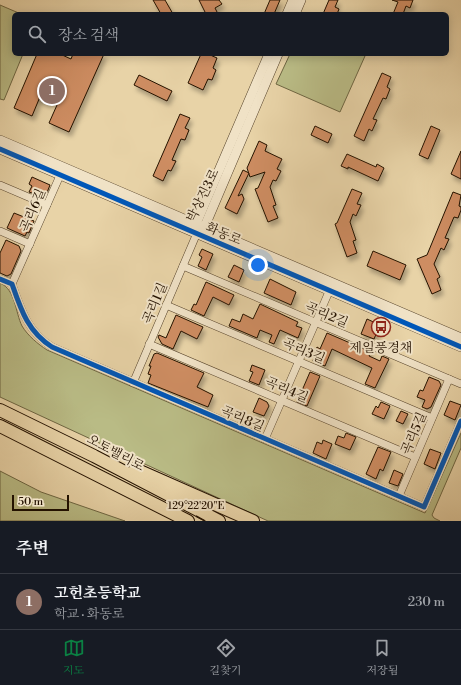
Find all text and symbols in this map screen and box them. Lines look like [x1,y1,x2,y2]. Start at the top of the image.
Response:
search box [12,12,449,56]
icon: search [26,23,48,45]
text: 장소 검색 [58,26,119,45]
pin: 1 [39,76,65,106]
street label: 박상진3로 [183,166,223,225]
street label: 곡리6길 [17,186,49,234]
street label: 화동로 [203,219,244,249]
your location [248,255,268,275]
street label: 곡리1길 [139,280,171,326]
street label: 곡리2길 [303,299,350,331]
bus stop icon: 제일풍경채 [370,316,392,338]
street label: 곡리3길 [280,335,327,367]
place label: 제일풍경채 [350,340,412,356]
street label: 곡리4길 [263,374,311,406]
street label: 곡리8길 [218,403,267,435]
street label: 곡리5길 [398,410,430,457]
street label: 오토밸리로 [84,431,147,475]
scale bar [12,493,69,512]
text: 50 m [18,495,43,509]
text: 129°22'20"E [168,500,224,512]
text: 주변 [16,538,49,560]
text: 고헌초등학교 [54,584,141,603]
text: 1 [26,594,32,610]
text: 230 m [408,594,445,610]
text: 학교 · 화동로 [54,606,124,622]
tab: 지도 [63,637,85,678]
tab: 길찾기 [210,637,241,678]
tab: 저장됨 [367,637,398,678]

